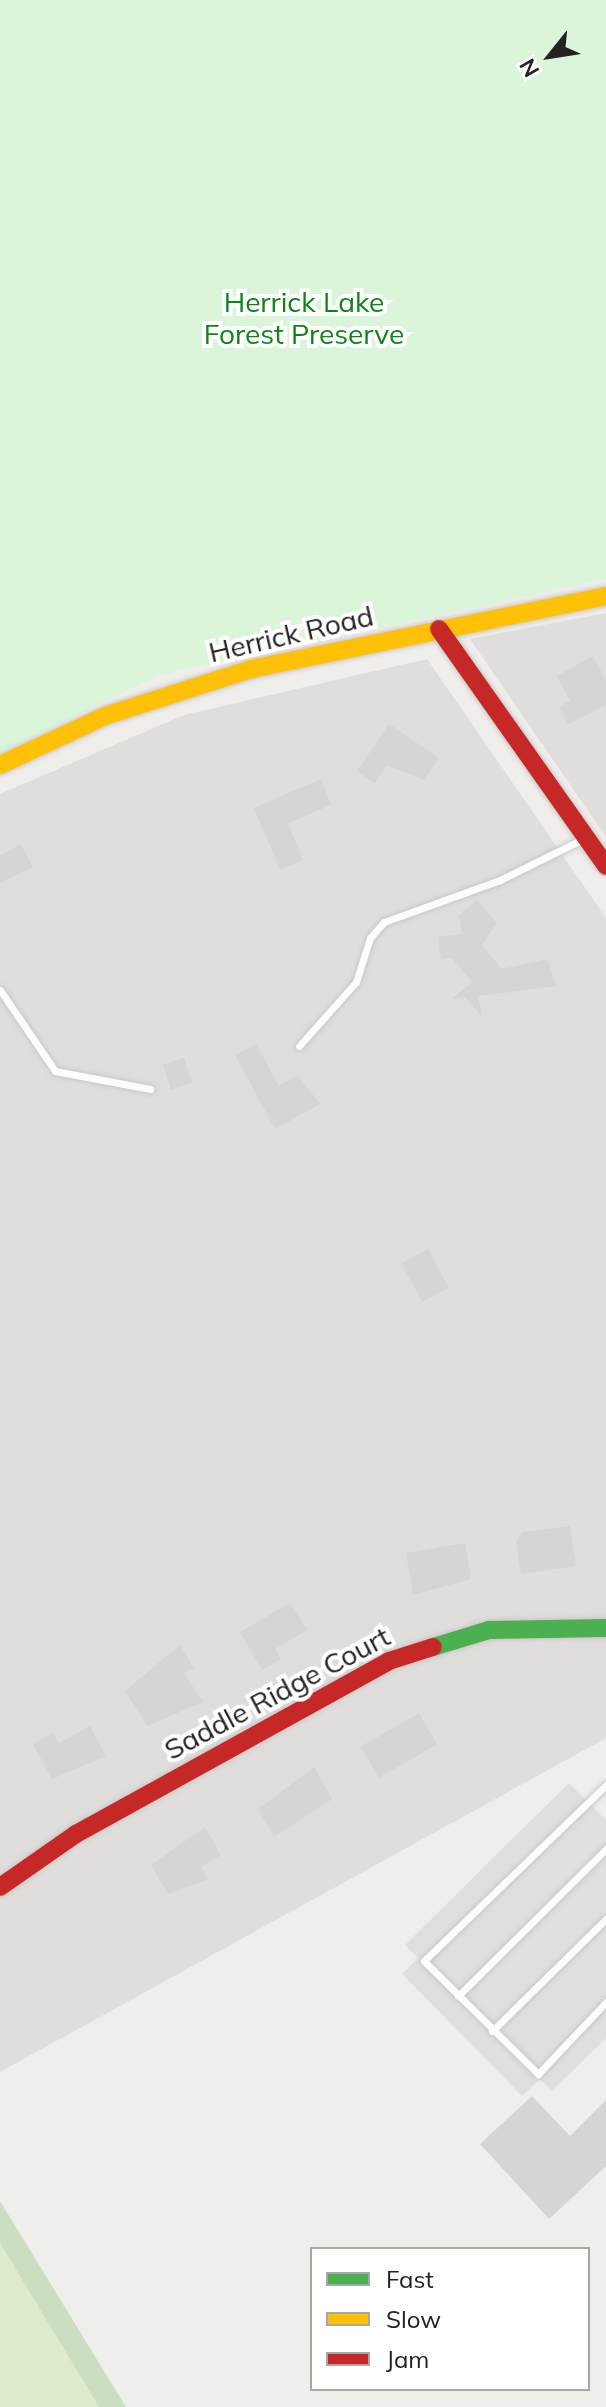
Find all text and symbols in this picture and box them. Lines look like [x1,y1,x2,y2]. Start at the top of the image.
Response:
north arrow [510,16,590,96]
text: N [513,54,545,82]
park label: Herrick Lake Forest Preserve [204,285,404,351]
street label: Herrick Road [205,599,377,669]
street label: Saddle Ridge Court [159,1619,395,1767]
legend [310,2247,590,2391]
text: Fast [386,2264,434,2294]
text: Slow [386,2304,441,2334]
text: Jam [386,2344,429,2374]

